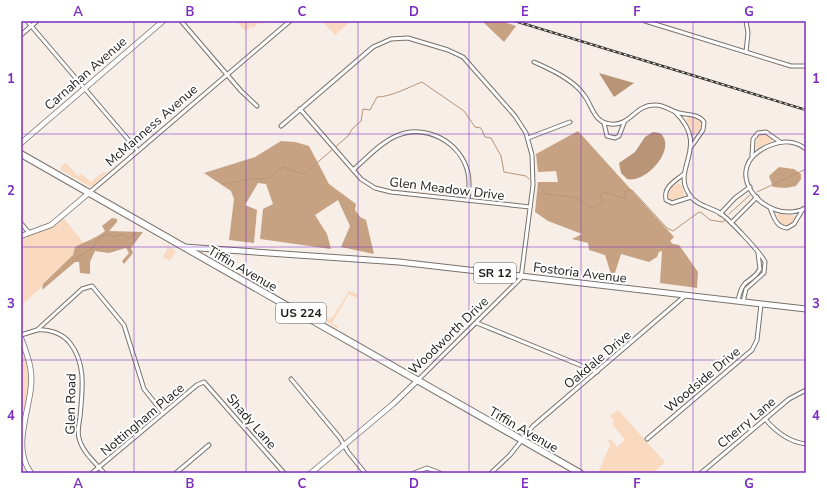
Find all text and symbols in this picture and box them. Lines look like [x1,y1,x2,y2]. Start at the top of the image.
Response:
text: A [73,3,83,21]
text: B [186,3,195,21]
text: C [298,3,307,21]
text: D [409,3,419,21]
text: E [521,3,529,21]
text: F [633,3,641,21]
text: G [744,3,754,21]
street label: Carnahan Avenue [41,33,131,115]
text: 1 [7,70,15,88]
text: 1 [812,70,820,88]
street label: McManness Avenue [102,81,202,171]
street label: Glen Meadow Drive [388,173,505,205]
text: 2 [7,182,15,200]
text: 2 [812,182,820,200]
street label: Tiffin Avenue [205,242,280,296]
street label: Fostoria Avenue [532,258,628,288]
road number: SR 12 [474,263,516,283]
street label: Woodworth Drive [405,293,493,379]
text: 3 [7,295,15,313]
text: 3 [812,295,820,313]
road number: US 224 [276,303,326,323]
street label: Oakdale Drive [560,326,635,393]
street label: Woodside Drive [661,343,744,417]
street label: Glen Road [61,373,81,435]
street label: Nottingham Place [97,379,188,460]
street label: Shady Lane [222,390,280,453]
street label: Cherry Lane [714,393,780,452]
street label: Tiffin Avenue [486,403,561,457]
text: 4 [7,407,15,425]
text: 4 [812,407,820,425]
text: A [73,475,83,493]
text: B [186,475,195,493]
text: C [298,475,307,493]
text: D [409,475,419,493]
text: E [521,475,529,493]
text: F [633,475,641,493]
text: G [744,475,754,493]

